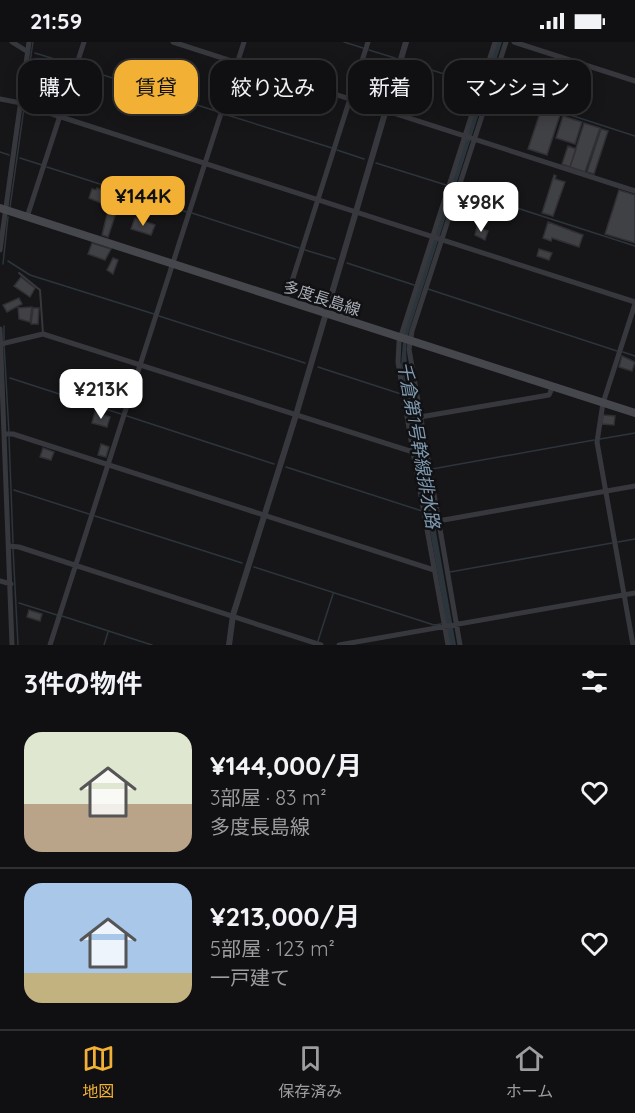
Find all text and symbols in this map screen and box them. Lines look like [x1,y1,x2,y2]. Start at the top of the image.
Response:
text: 21:59 [30,7,82,35]
chip: 購入 [18,60,102,114]
chip: 賃貸 [114,60,198,114]
chip: 絞り込み [210,60,336,114]
chip: 新着 [348,60,432,114]
chip: マンション [444,60,591,114]
pin: ¥144K [101,176,185,227]
pin: ¥98K [445,182,517,233]
text: ¥144K [115,183,171,208]
text: ¥98K [457,189,505,214]
street label: 多度長島線 [281,276,363,320]
water label: 千倉第1号幹線排水路 [393,360,445,532]
pin: ¥213K [59,369,143,420]
text: ¥213K [74,376,128,401]
icon: filters [578,665,611,698]
text: 3件の物件 [24,667,142,700]
text: ¥144,000/月 [210,749,362,782]
icon: home [72,756,144,828]
icon: heart [578,776,611,809]
text: 3部屋 · 83 m² [210,785,327,810]
text: 多度長島線 [210,814,310,839]
text: ¥213,000/月 [210,900,360,933]
icon: home [72,907,144,979]
icon: heart [578,927,611,960]
text: 5部屋 · 123 m² [210,936,335,961]
text: 一戸建て [210,965,290,990]
tab: 地図 [82,1042,115,1102]
tab: 保存済み [278,1042,342,1102]
tab: ホーム [506,1042,553,1102]

